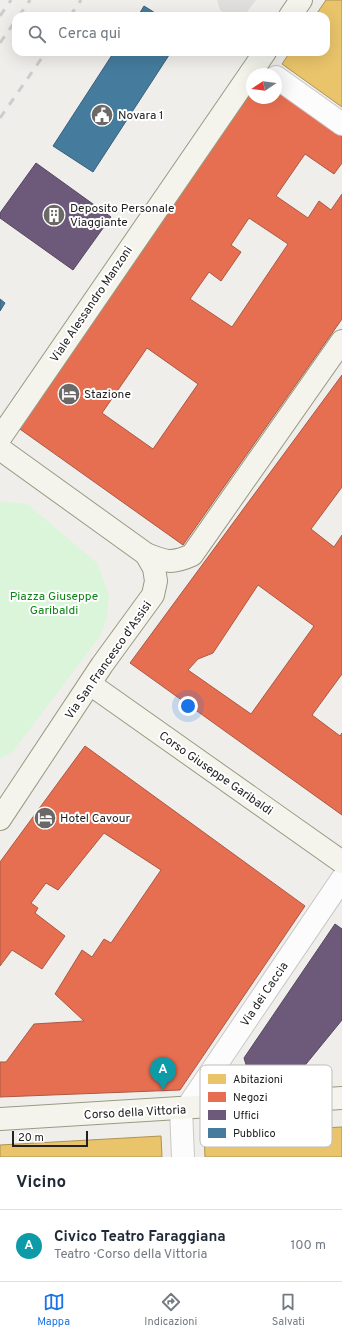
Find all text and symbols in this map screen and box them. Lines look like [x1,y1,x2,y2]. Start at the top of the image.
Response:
search box [12,12,330,56]
icon: search [26,23,48,45]
text: Cerca qui [58,25,121,44]
north arrow [246,68,282,104]
public building icon: Novara 1 [89,102,115,128]
place label: Novara 1 [118,108,164,124]
place label: Deposito Personale Viaggiante [70,201,174,231]
building icon: Deposito Personale Viaggiante [41,202,67,228]
street label: Viale Alessandro Manzoni [47,243,137,366]
hotel icon: Stazione [56,381,82,407]
place label: Stazione [84,387,131,403]
park label: Piazza Giuseppe Garibaldi [10,589,98,619]
street label: Via San Francesco d'Assisi [62,598,156,723]
your location [178,696,198,716]
street label: Corso Giuseppe Garibaldi [155,728,276,819]
hotel icon: Hotel Cavour [32,805,58,831]
place label: Hotel Cavour [60,811,131,827]
street label: Via dei Caccia [237,959,292,1030]
pin: A [150,1057,176,1090]
legend [200,1065,332,1147]
text: Abitazioni [233,1073,283,1087]
text: Negozi [233,1091,267,1105]
street label: Corso della Vittoria [83,1102,187,1124]
text: Uffici [233,1109,259,1123]
text: Pubblico [233,1127,276,1141]
scale bar [12,1129,88,1148]
text: 20 m [18,1131,44,1145]
text: Vicino [16,1172,66,1194]
text: Civico Teatro Faraggiana [54,1228,226,1247]
text: A [24,1238,34,1254]
text: 100 m [290,1238,326,1254]
text: Teatro · Corso della Vittoria [54,1247,207,1263]
tab: Mappa [37,1291,70,1329]
tab: Indicazioni [144,1291,197,1329]
tab: Salvati [272,1291,305,1329]

